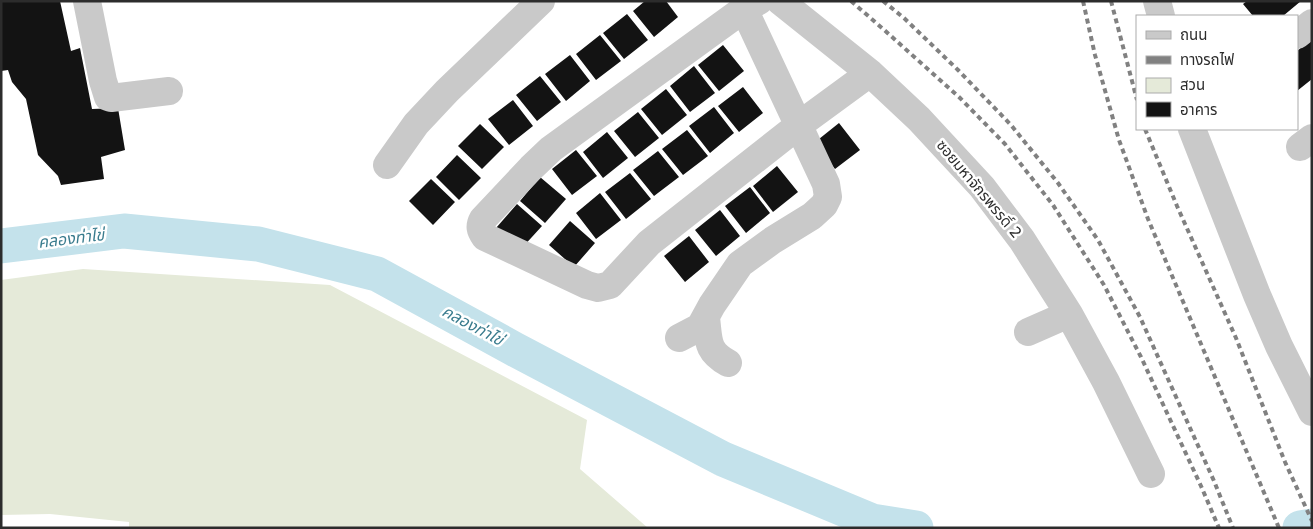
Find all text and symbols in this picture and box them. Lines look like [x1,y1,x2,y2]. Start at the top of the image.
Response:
legend [1136,15,1298,130]
text: ถนน [1180,26,1207,44]
text: ทางรถไฟ [1180,51,1234,69]
text: สวน [1180,76,1205,94]
text: อาคาร [1180,101,1217,119]
street label: ซอยมหาจักรพรรดิ์ 2 [933,136,1025,242]
water label: คลองท่าไข่ [37,225,107,252]
water label: คลองท่าไข่ [439,301,508,350]

